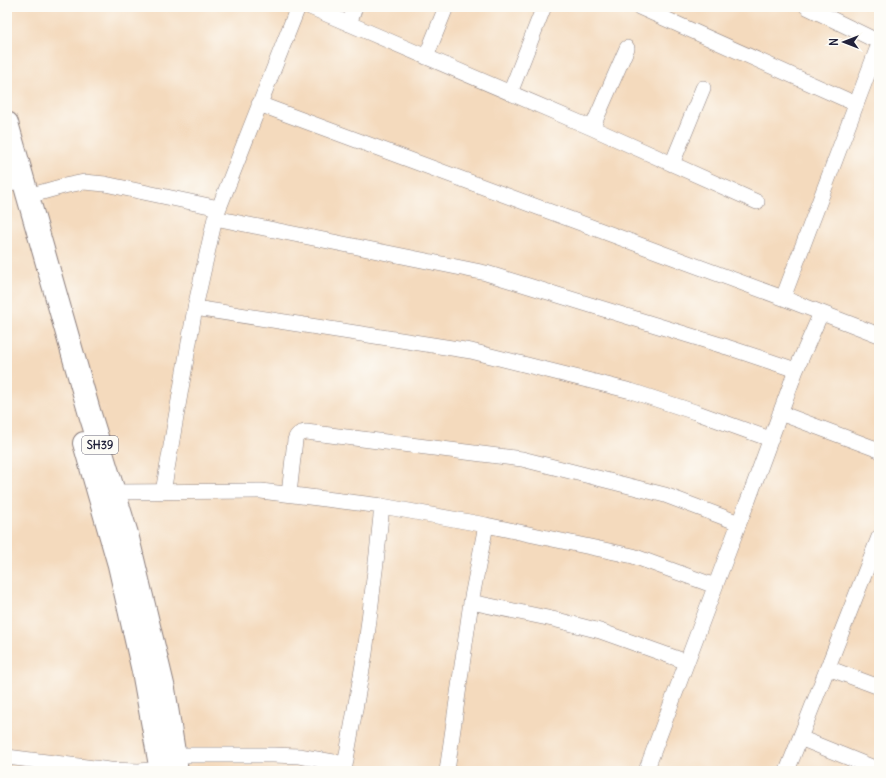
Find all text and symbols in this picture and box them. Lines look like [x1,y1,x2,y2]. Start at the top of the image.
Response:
north arrow [824,22,864,62]
text: N [827,38,841,46]
road number: SH39 [82,436,118,454]

